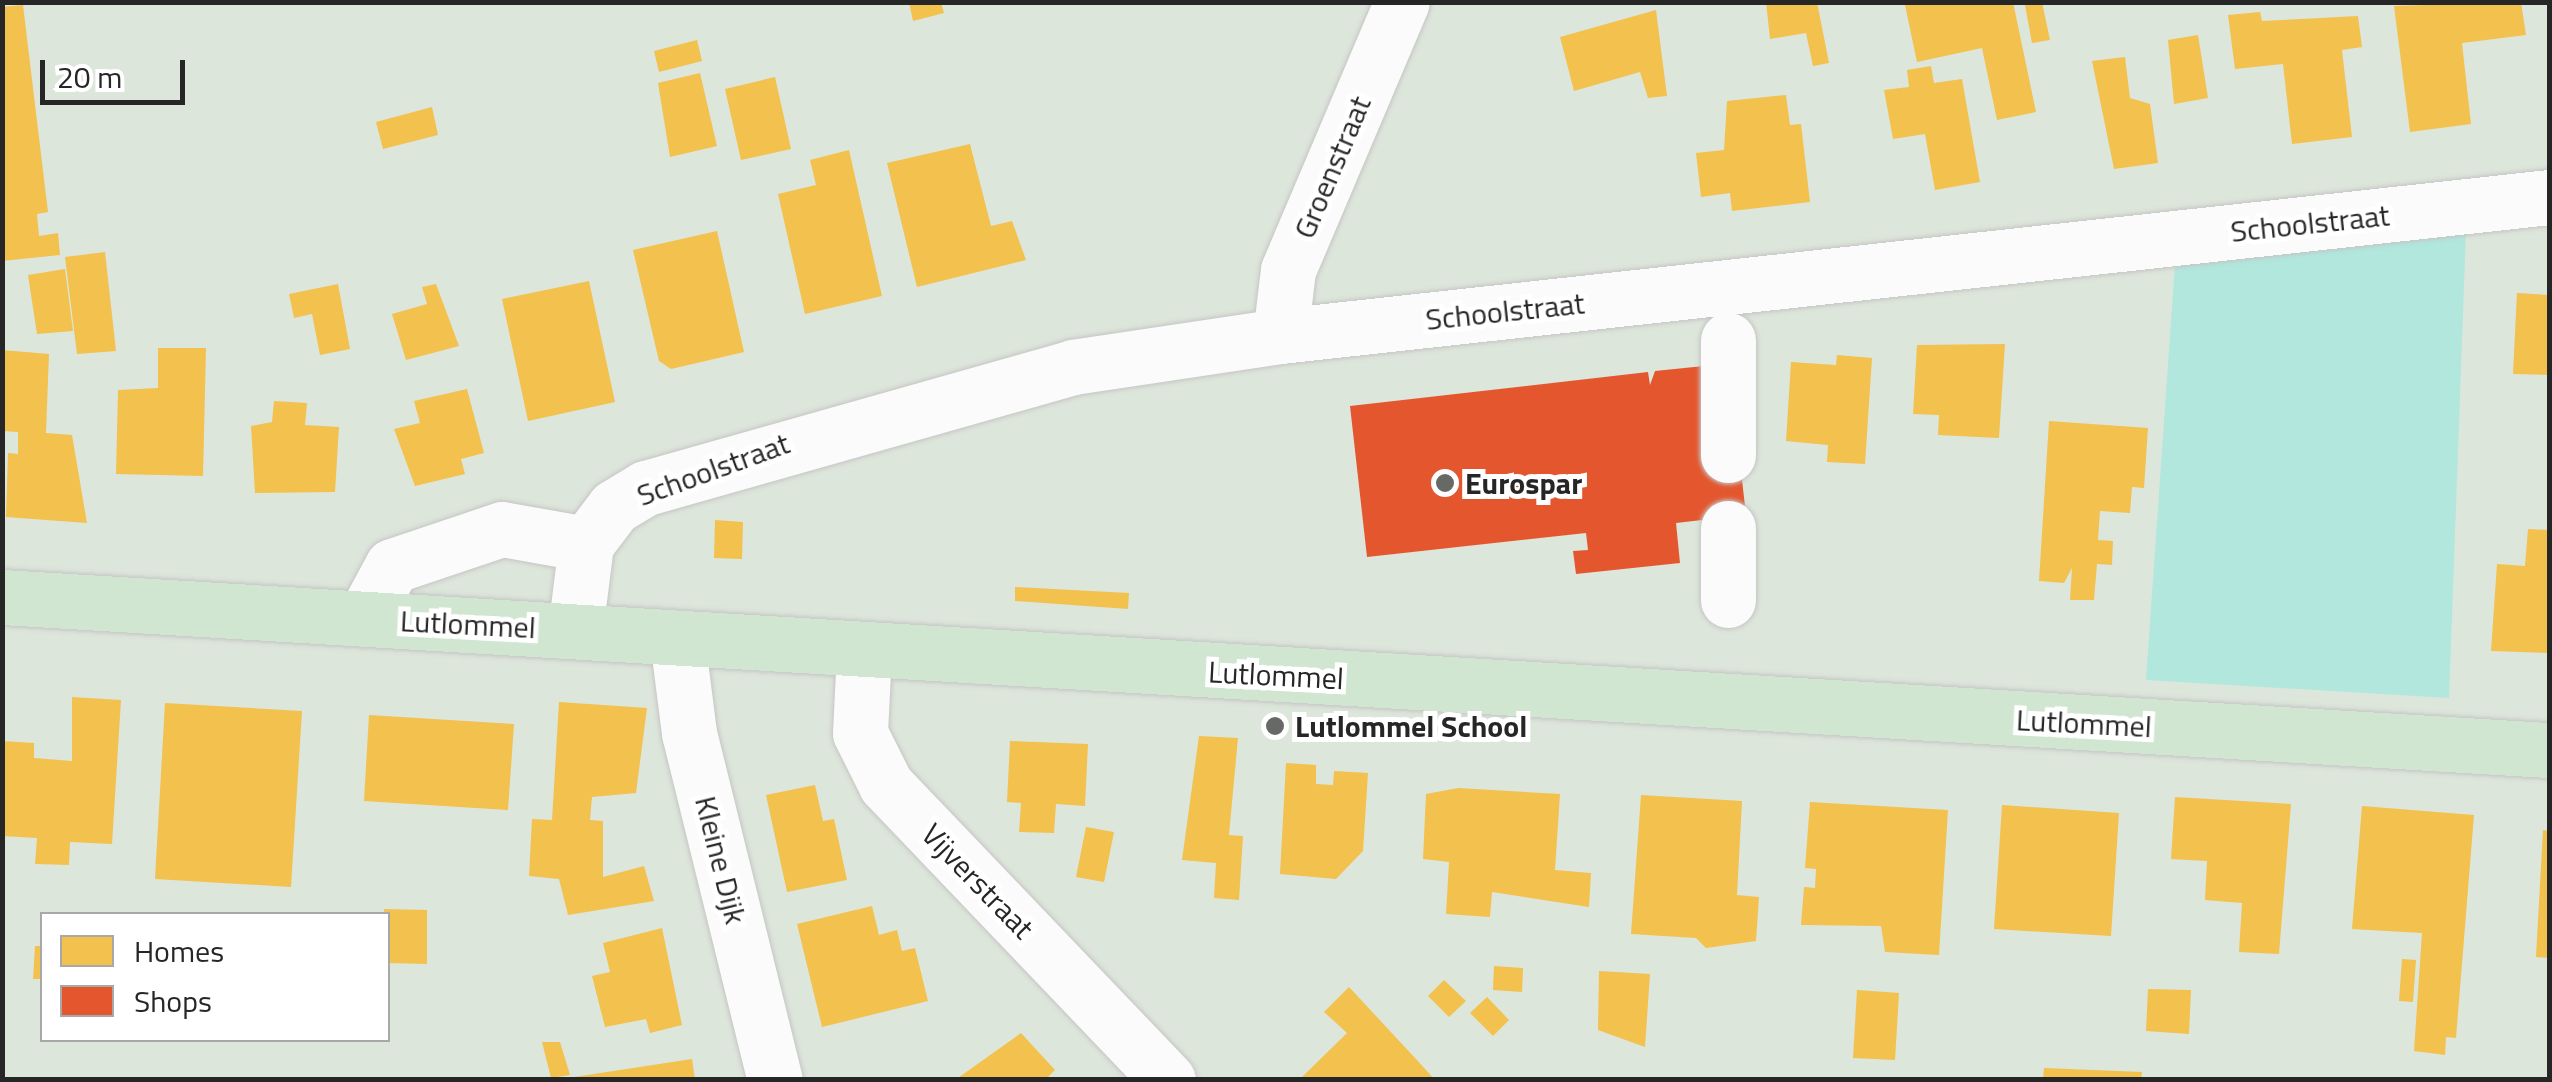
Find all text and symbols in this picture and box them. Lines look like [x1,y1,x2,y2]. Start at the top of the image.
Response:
scale bar [45,40,190,102]
text: 20 m [57,54,122,100]
street label: Groenstraat [1286,90,1378,244]
street label: Schoolstraat [2229,197,2391,249]
street label: Schoolstraat [1424,285,1586,337]
street label: Schoolstraat [632,425,794,513]
place label: Eurospar [1465,465,1582,501]
marker: Eurospar [1434,472,1456,494]
street label: Lutlommel [399,602,537,646]
street label: Lutlommel [1207,653,1345,697]
street label: Lutlommel [2015,701,2153,745]
place label: Lutlommel School [1295,708,1527,744]
marker: Lutlommel School [1264,715,1286,737]
street label: Kleine Dijk [688,792,754,928]
street label: Vijverstraat [914,816,1042,946]
legend [40,912,390,1042]
text: Homes [134,928,224,974]
text: Shops [134,978,212,1024]

